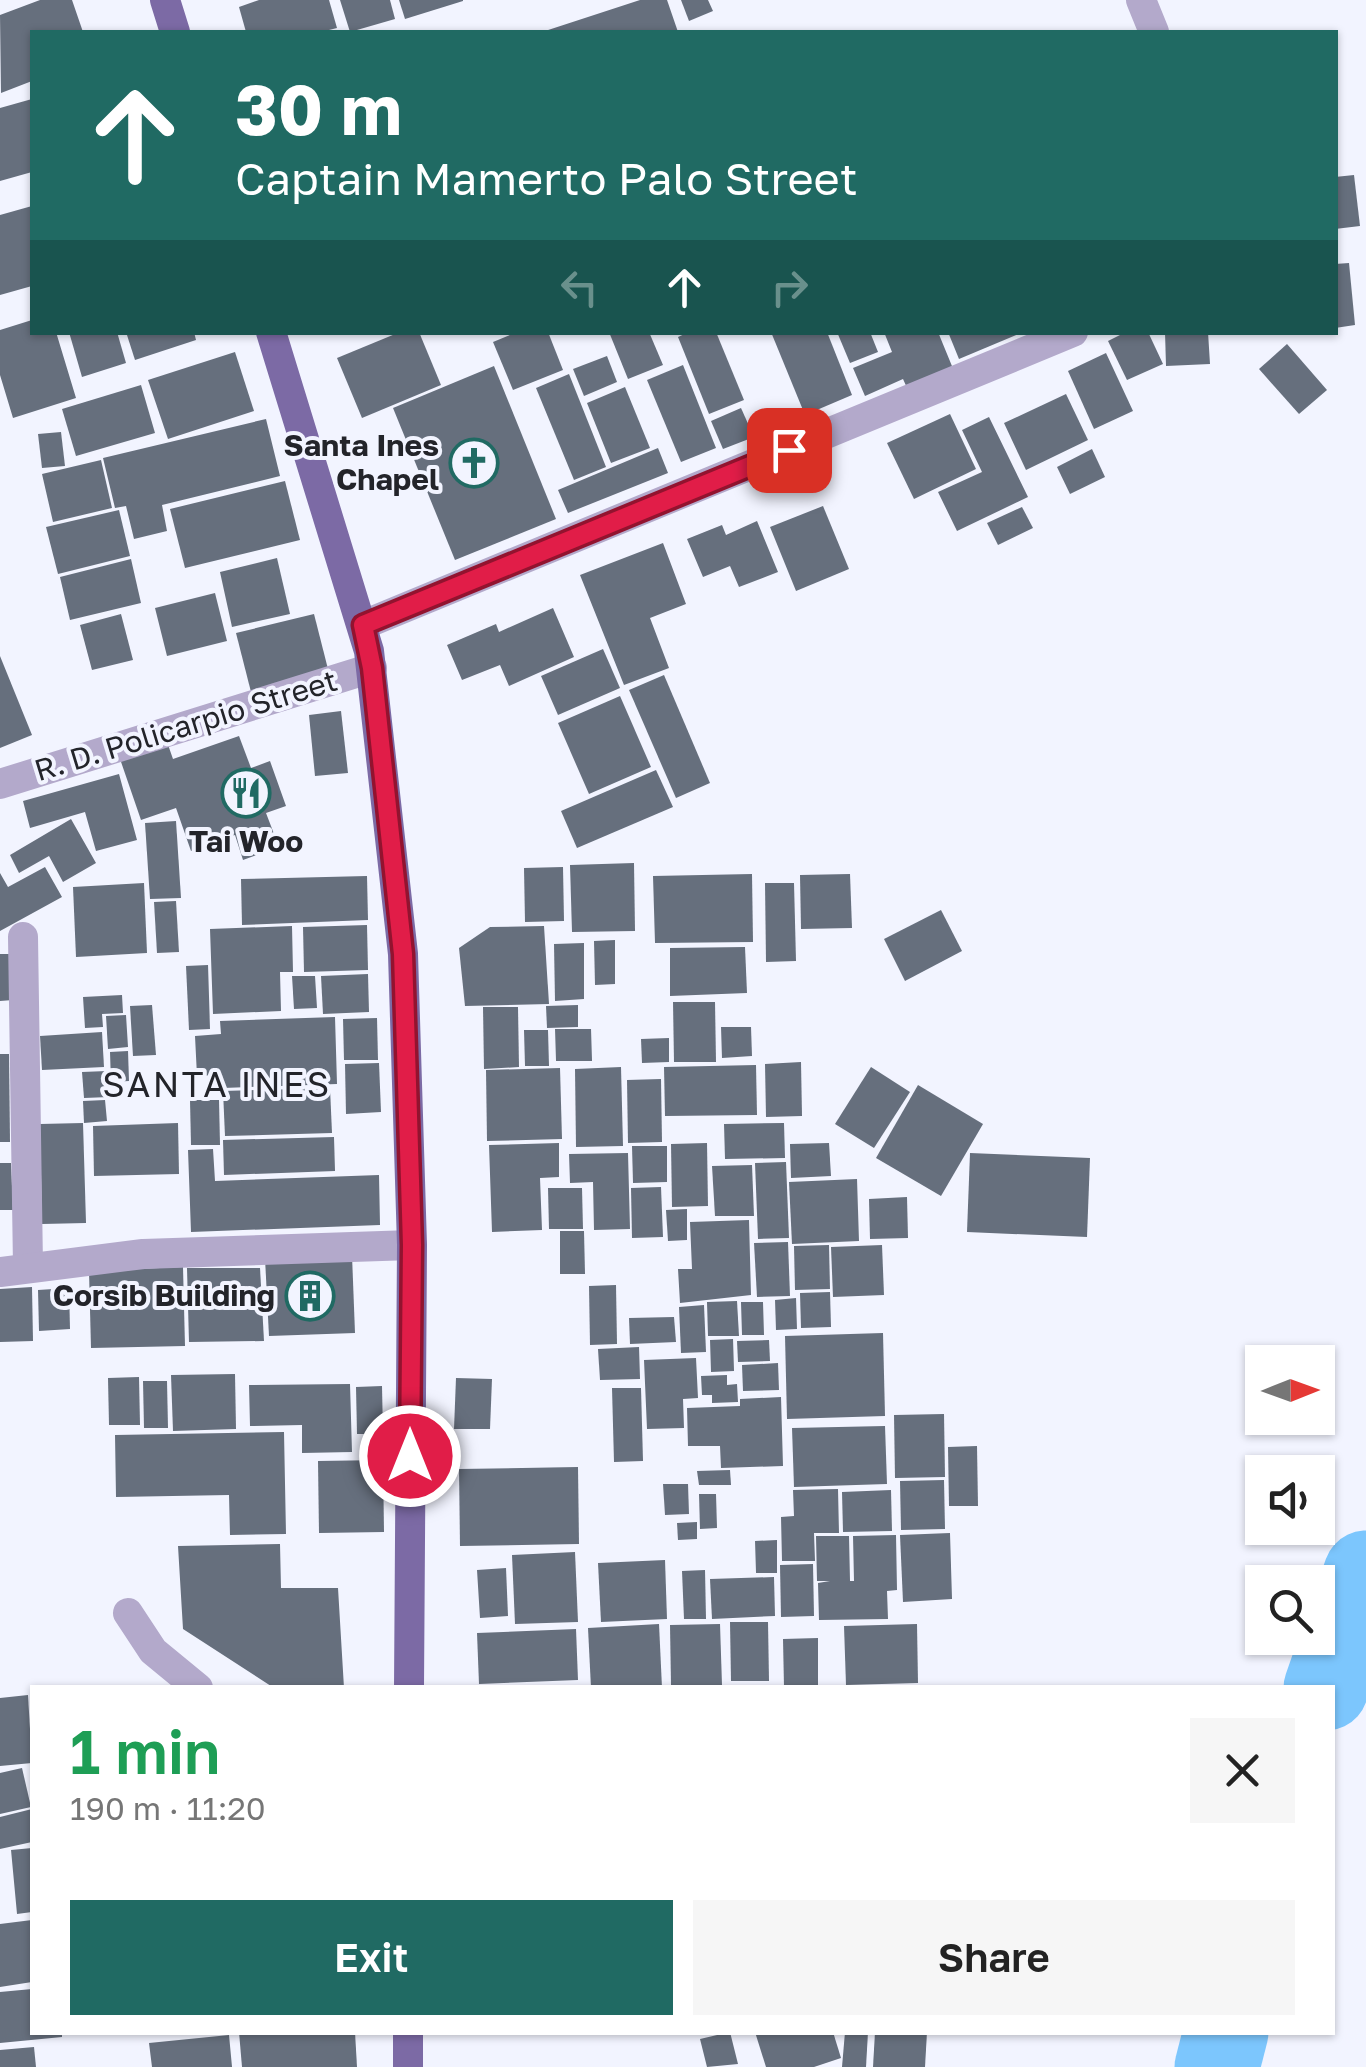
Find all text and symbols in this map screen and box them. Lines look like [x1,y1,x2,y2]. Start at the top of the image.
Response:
text: 30 m [235,66,402,150]
icon: ahead [70,70,200,200]
text: Captain Mamerto Palo Street [235,151,858,205]
icon: left [552,260,607,315]
icon: ahead [657,260,712,315]
icon: right [762,260,817,315]
pin [747,408,832,493]
icon: arrive [762,423,817,478]
place label: Santa Ines Chapel [284,427,439,497]
church icon: Santa Ines Chapel [448,437,500,489]
street label: R. D. Policarpio Street [30,662,341,788]
restaurant icon: Tai Woo [220,767,272,819]
place label: Tai Woo [189,823,303,859]
district label: SANTA INES [102,1063,332,1105]
building icon: Corsib Building [284,1270,336,1322]
place label: Corsib Building [53,1277,275,1313]
north arrow [1245,1345,1335,1435]
map controls [1245,1345,1335,1655]
position arrow [358,1404,462,1508]
button: sound [1245,1455,1335,1545]
button: search [1245,1565,1335,1655]
text: 1 min [70,1715,220,1787]
button: close [1190,1718,1295,1823]
text: 190 m · 11:20 [70,1789,266,1827]
button: Exit [70,1900,673,2015]
button: Share [693,1900,1295,2015]

